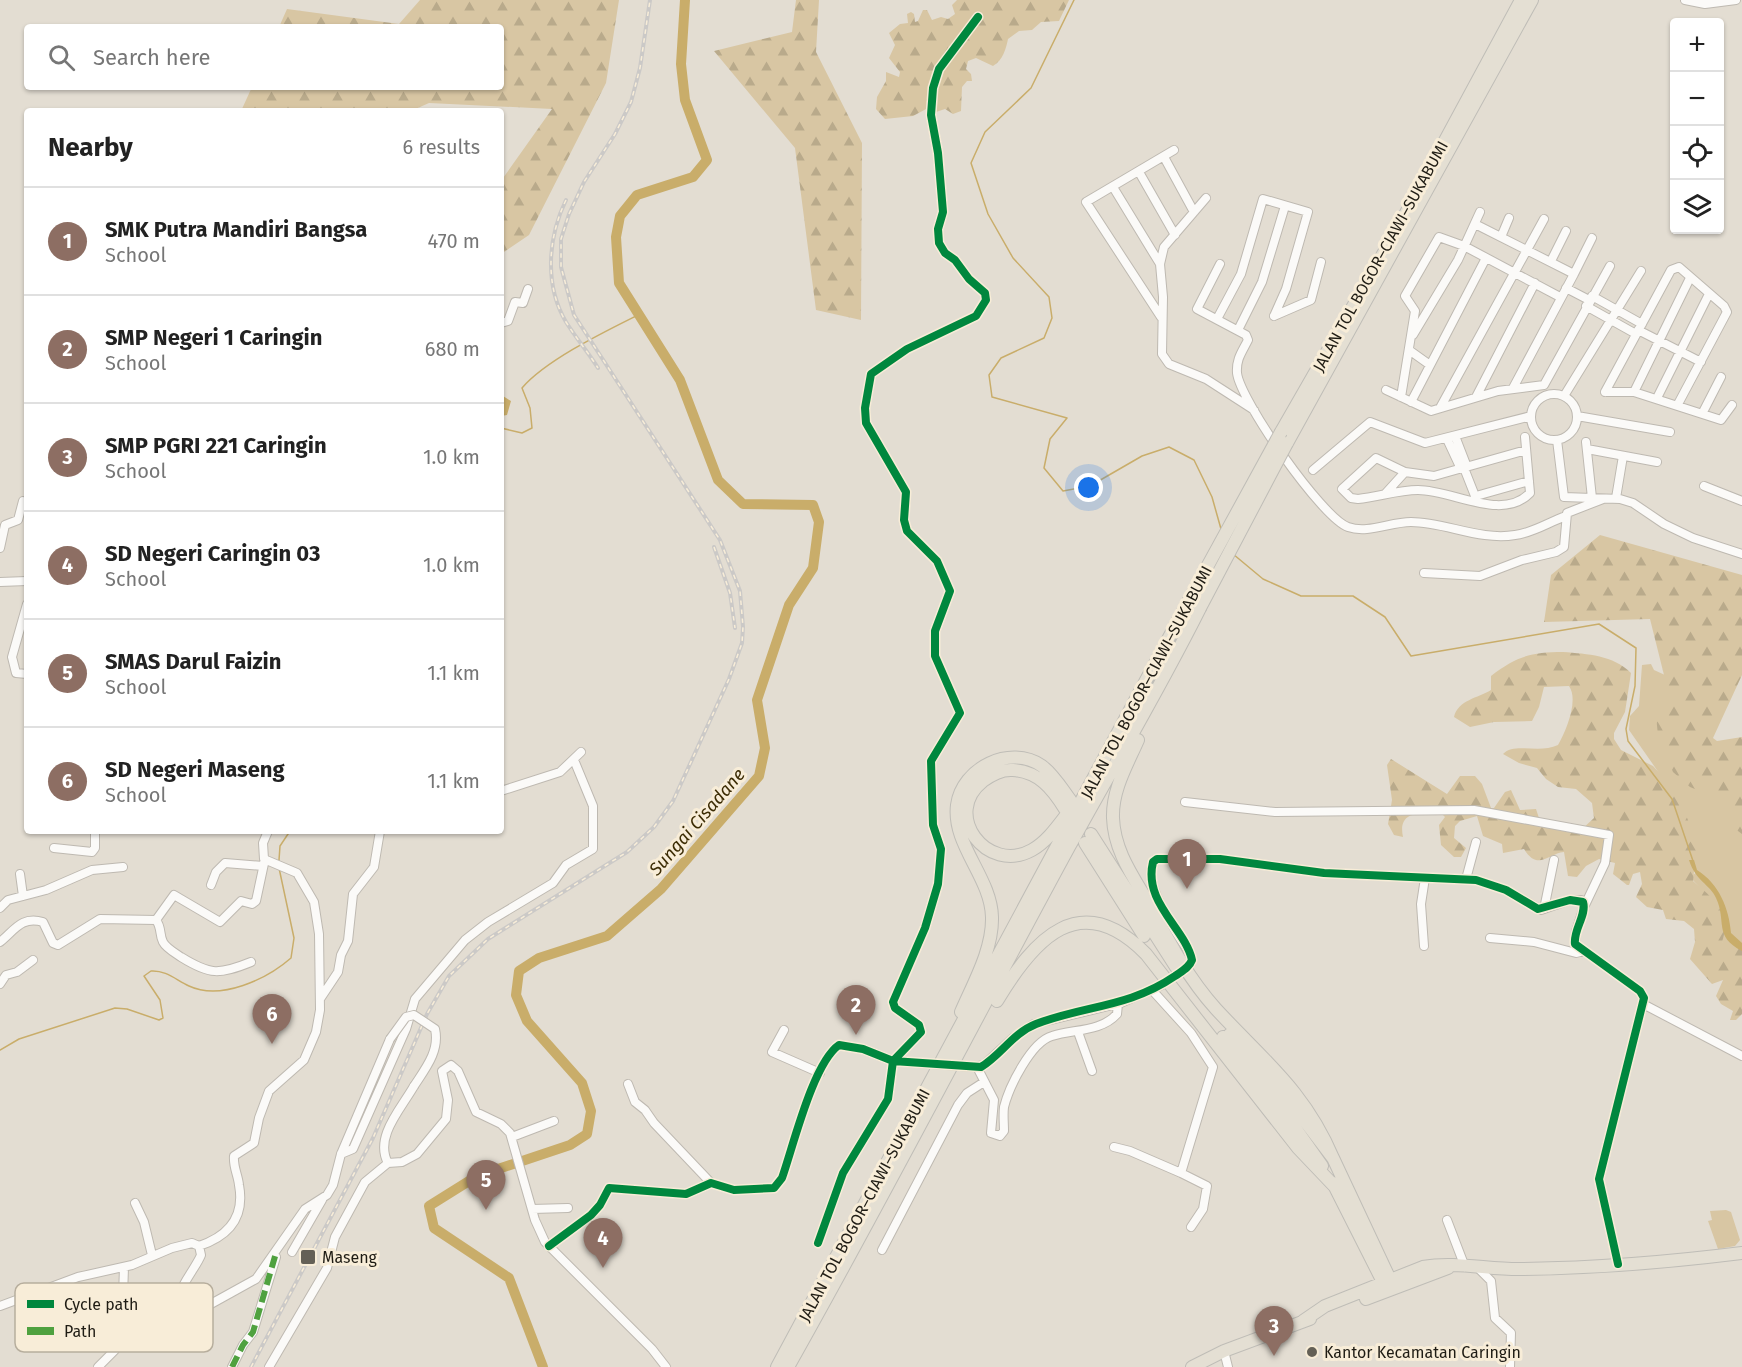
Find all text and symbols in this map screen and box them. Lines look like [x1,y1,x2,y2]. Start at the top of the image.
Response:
map controls [1670,18,1724,234]
button: + [1670,18,1724,72]
search box [24,24,504,90]
icon: search [45,41,78,74]
text: Search here [93,44,211,71]
button: − [1670,72,1724,126]
button: locate [1670,126,1724,180]
text: Nearby [48,132,133,163]
text: 6 results [403,135,480,159]
street label: JALAN TOL BOGOR–CIAWI–SUKABUMI [1309,138,1452,375]
button: layers [1670,180,1724,234]
text: SMK Putra Mandiri Bangsa [105,216,367,243]
text: 1 [63,229,72,253]
text: 470 m [428,229,480,253]
text: School [105,243,166,267]
text: SMP Negeri 1 Caringin [105,324,322,351]
text: 2 [62,337,73,361]
text: 680 m [425,337,480,361]
text: School [105,351,166,375]
text: SMP PGRI 221 Caringin [105,432,327,459]
text: 3 [62,445,73,469]
text: 1.0 km [423,445,480,469]
text: School [105,459,166,483]
your location [1074,473,1103,502]
text: SD Negeri Caringin 03 [105,540,320,567]
text: 4 [62,553,73,577]
text: 1.0 km [423,553,480,577]
street label: JALAN TOL BOGOR–CIAWI–SUKABUMI [1077,563,1216,802]
text: School [105,567,166,591]
text: SMAS Darul Faizin [105,648,281,675]
text: 5 [62,661,73,685]
text: 1.1 km [427,661,480,685]
text: School [105,675,166,699]
text: SD Negeri Maseng [105,756,285,783]
water label: Sungai Cisadane [644,764,750,881]
text: 6 [62,769,73,793]
text: 1.1 km [427,769,480,793]
text: School [105,783,166,807]
pin: 1 [1168,840,1206,889]
pin: 2 [836,986,876,1035]
pin: 6 [252,994,292,1044]
street label: JALAN TOL BOGOR–CIAWI–SUKABUMI [795,1086,934,1325]
pin: 5 [466,1160,506,1210]
pin: 4 [584,1218,622,1268]
marker: Maseng [299,1248,317,1266]
place label: Maseng [322,1248,378,1267]
legend [15,1283,213,1352]
text: Cycle path [64,1295,138,1314]
pin: 3 [1254,1306,1294,1356]
text: Path [64,1322,96,1341]
place label: Kantor Kecamatan Caringin [1324,1343,1521,1362]
marker: Kantor Kecamatan Caringin [1305,1345,1319,1359]

